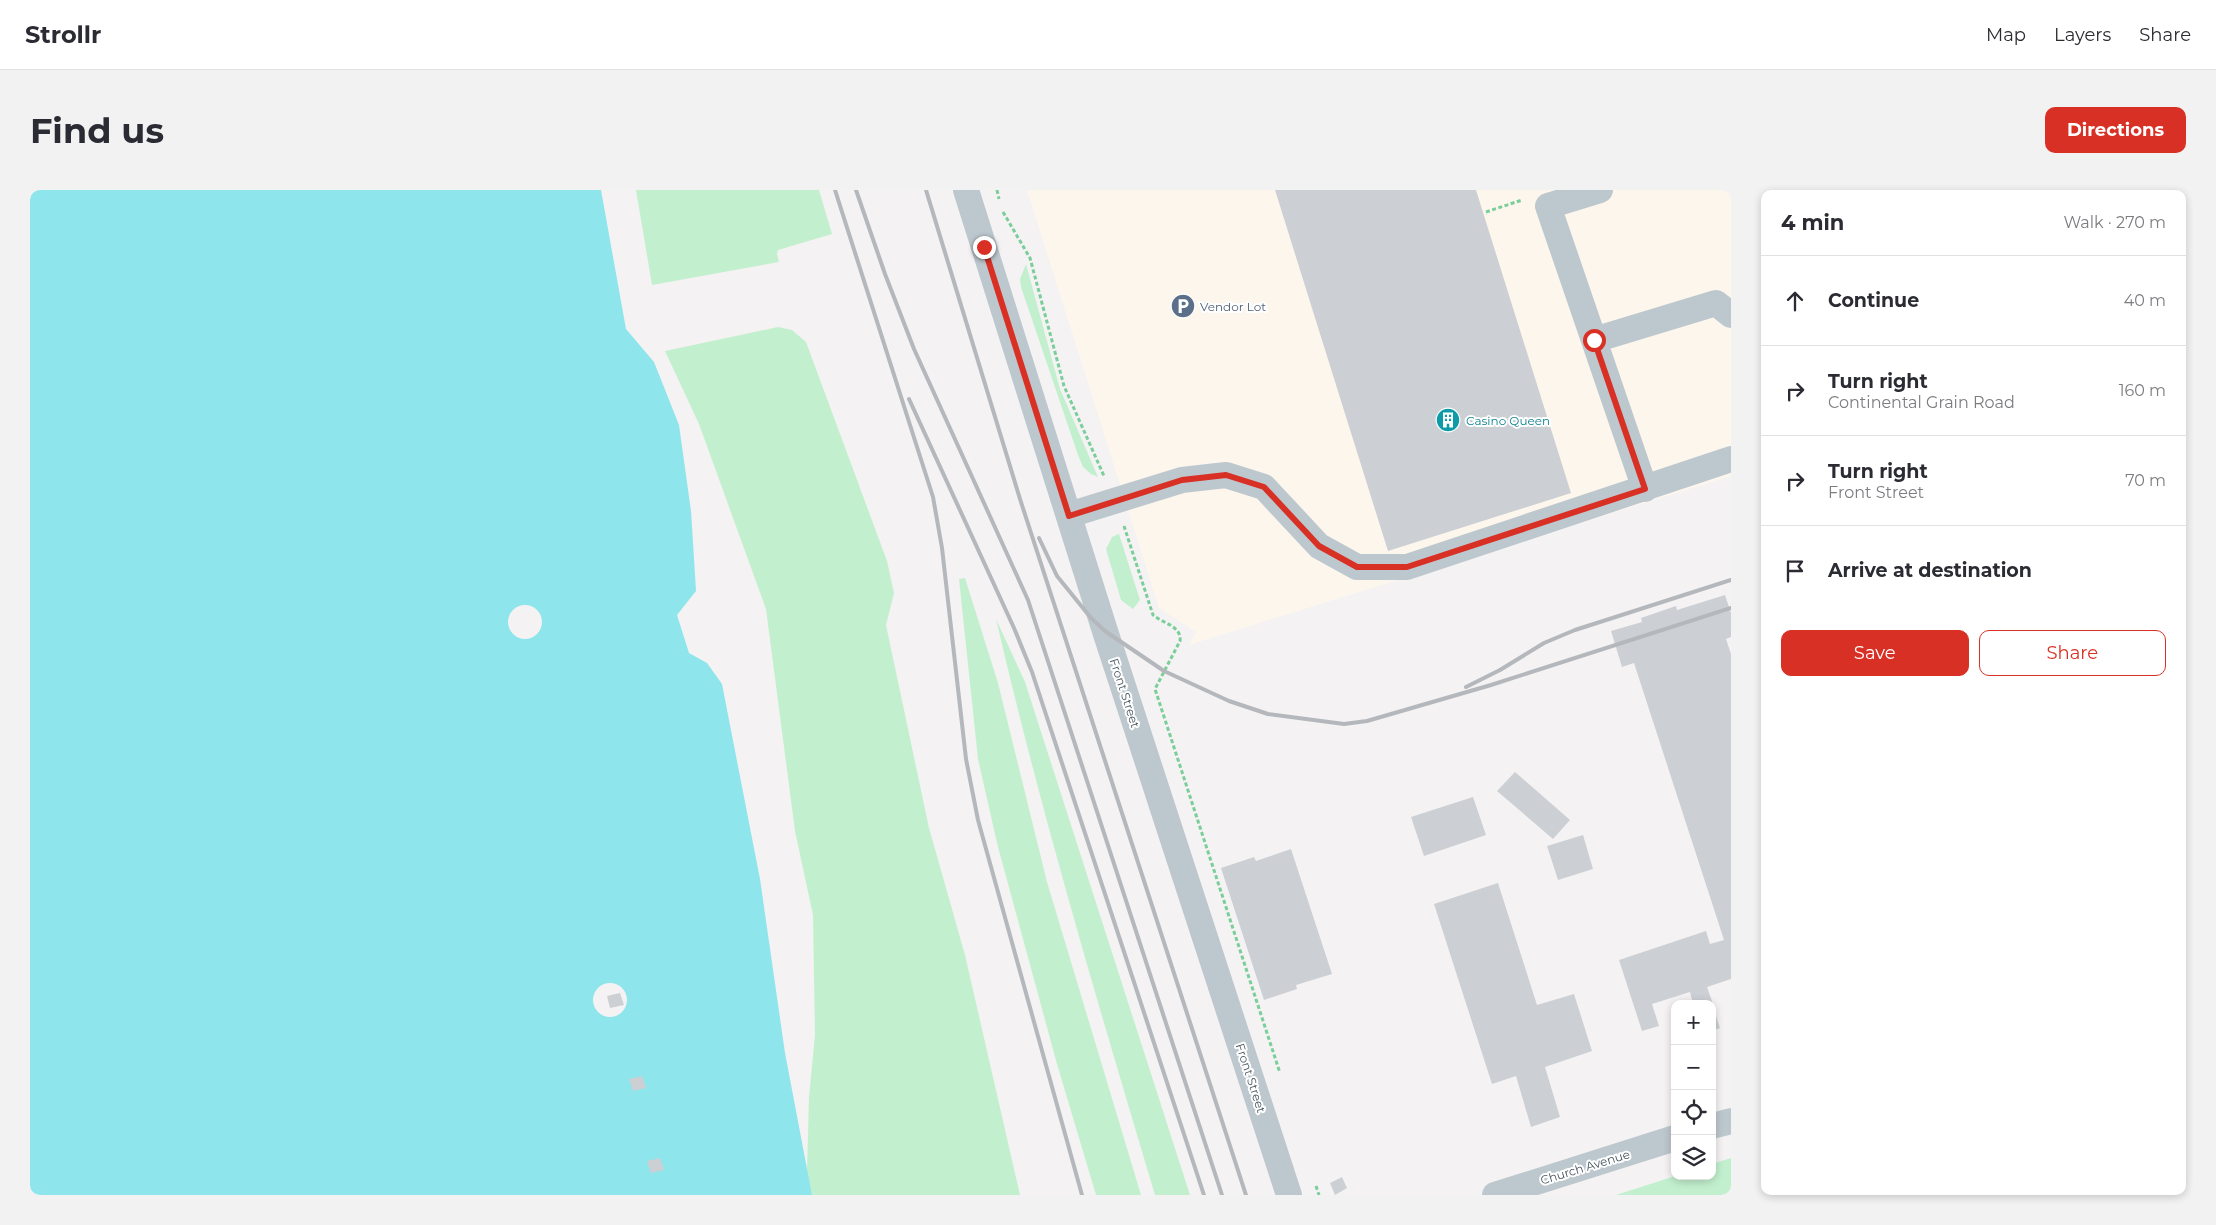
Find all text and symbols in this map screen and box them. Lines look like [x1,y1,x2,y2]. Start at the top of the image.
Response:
text: Strollr [25,20,101,49]
text: Map [1986,24,2026,46]
text: Layers [2054,24,2111,46]
text: Share [2139,24,2191,46]
button: Directions [2045,107,2186,153]
text: Find us [30,109,164,152]
text: 4 min [1781,210,1844,235]
text: Walk · 270 m [2063,213,2166,232]
route end [973,236,996,259]
icon: ahead [1781,287,1809,315]
text: Continue [1828,289,1919,312]
text: 40 m [2124,291,2166,310]
parking icon: Vendor Lot [1170,293,1196,319]
place label: Vendor Lot [1200,299,1266,314]
route start [1583,329,1606,352]
text: Turn right [1828,370,1928,393]
icon: right [1781,377,1809,405]
text: 160 m [2119,381,2166,400]
text: Continental Grain Road [1828,393,2015,412]
building icon: Casino Queen [1435,407,1461,433]
place label: Casino Queen [1466,413,1550,428]
text: Turn right [1828,460,1928,483]
icon: right [1781,467,1809,495]
text: 70 m [2125,471,2166,490]
text: Front Street [1828,483,1924,502]
icon: arrive [1781,557,1809,585]
text: Arrive at destination [1828,559,2032,582]
button: Save [1781,630,1969,676]
button: Share [1979,630,2166,676]
street label: Front Street [1107,656,1143,730]
map controls [1671,1000,1716,1180]
button: + [1671,1000,1716,1045]
street label: Front Street [1233,1041,1269,1115]
button: − [1671,1045,1716,1090]
button: locate [1671,1090,1716,1135]
button: layers [1671,1135,1716,1180]
street label: Church Avenue [1539,1146,1631,1188]

